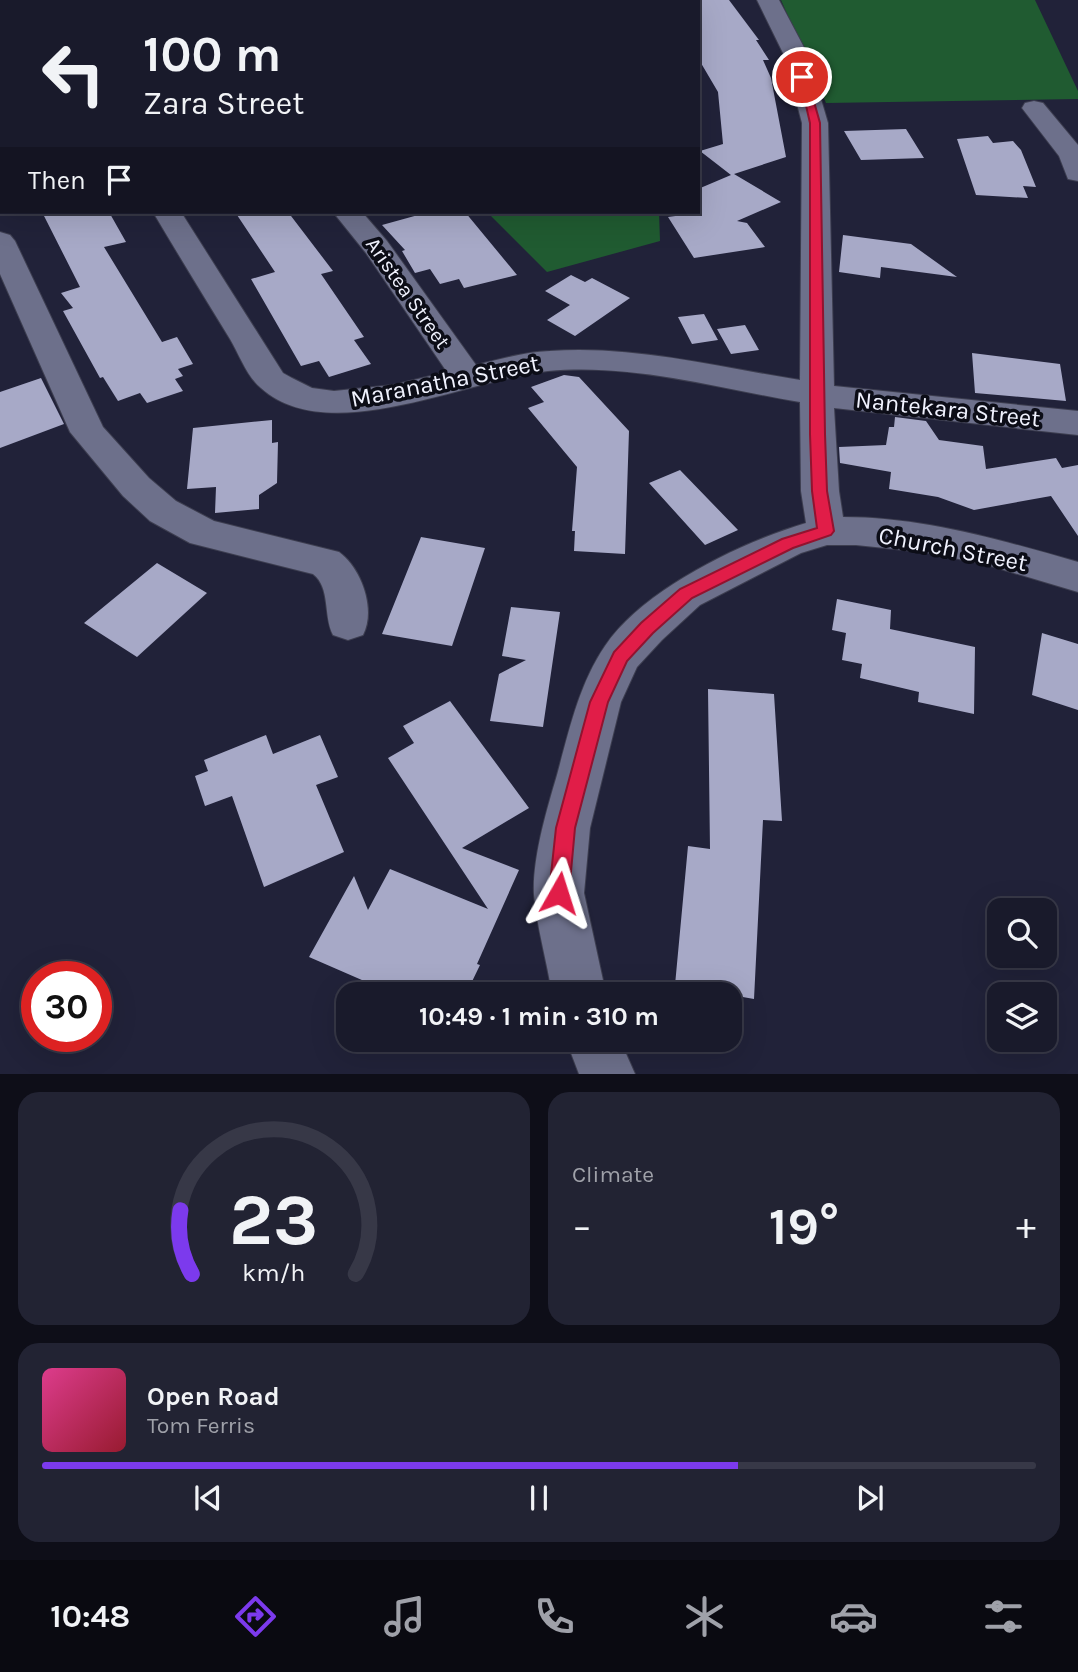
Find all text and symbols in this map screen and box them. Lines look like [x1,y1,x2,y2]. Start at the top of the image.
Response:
text: 100 m [143,26,281,83]
icon: left [28,28,119,119]
pin [772,47,832,107]
icon: arrive [783,58,821,96]
text: Zara Street [143,85,304,122]
icon: arrive [100,161,138,199]
text: Then [28,165,86,196]
street label: Aristea Street [361,233,455,353]
street label: Maranatha Street [348,349,542,413]
street label: Nantekara Street [854,385,1042,433]
street label: Church Street [876,521,1030,577]
position arrow [522,856,596,930]
map controls [987,898,1057,1052]
button: search [987,898,1057,968]
speed limit sign: 30 [21,961,112,1052]
button: layers [987,982,1057,1052]
text: 10:49 · 1 min · 310 m [419,1001,659,1032]
text: Climate [572,1161,654,1188]
text: 23 [229,1178,319,1263]
text: 19° [769,1196,839,1257]
text: − [572,1204,592,1249]
text: + [1016,1204,1036,1249]
text: km/h [242,1258,306,1287]
text: Open Road [147,1381,280,1412]
text: Tom Ferris [147,1412,255,1439]
icon: previous [189,1479,227,1517]
icon: pause [520,1479,558,1517]
icon: next [851,1479,889,1517]
icon: directions [231,1592,280,1641]
icon: music [380,1592,429,1641]
icon: phone [530,1592,579,1641]
icon: climate [680,1592,729,1641]
icon: car [829,1592,878,1641]
icon: filters [979,1592,1028,1641]
text: 10:48 [50,1598,130,1635]

